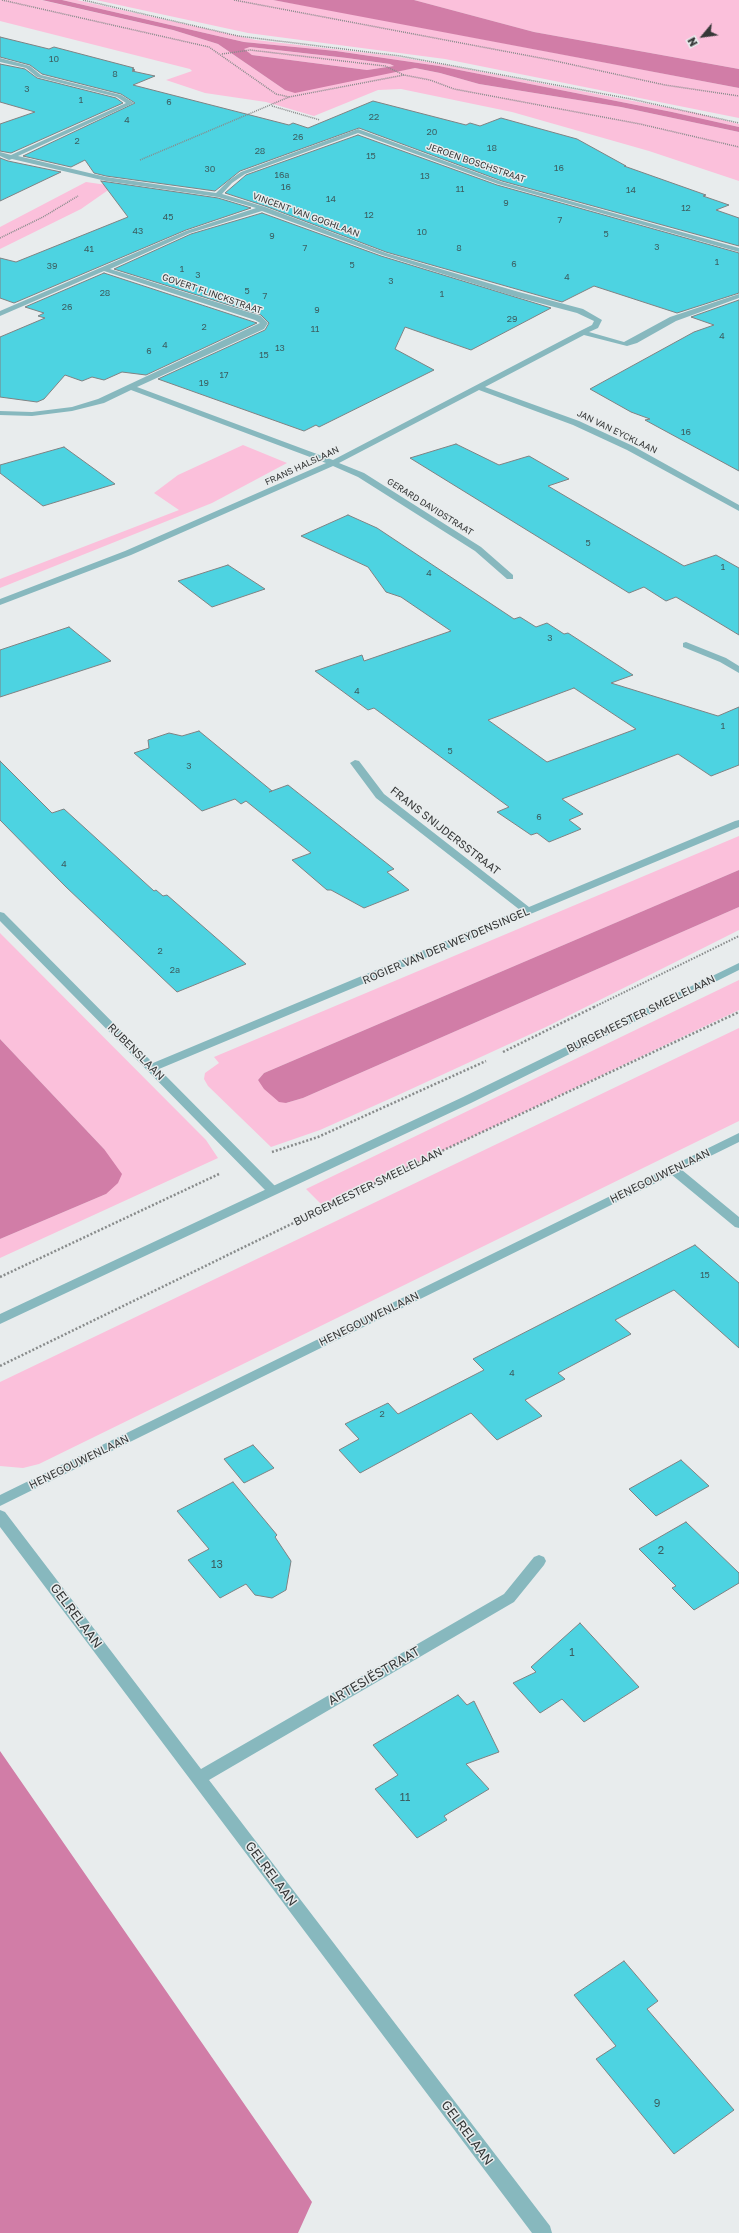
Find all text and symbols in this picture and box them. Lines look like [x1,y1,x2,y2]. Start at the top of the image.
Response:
north arrow [683,16,723,56]
text: N [684,35,700,49]
house number: 10 [49,54,59,64]
house number: 8 [112,69,118,79]
house number: 3 [24,84,30,94]
house number: 1 [79,95,83,105]
house number: 6 [166,97,172,107]
house number: 22 [369,112,379,122]
house number: 4 [124,115,130,125]
house number: 20 [427,127,437,137]
house number: 26 [293,132,303,142]
house number: 2 [74,136,80,146]
street label: JEROEN BOSCHSTRAAT [425,141,527,185]
house number: 18 [487,143,497,153]
house number: 28 [255,146,265,156]
house number: 15 [366,151,376,161]
house number: 16 [554,163,564,173]
house number: 30 [205,164,215,174]
house number: 16a [275,170,289,180]
house number: 13 [420,171,430,181]
house number: 16 [281,182,291,192]
house number: 11 [456,184,464,194]
house number: 14 [626,185,636,195]
street label: VINCENT VAN GOGHLAAN [251,191,361,239]
house number: 14 [326,194,336,204]
house number: 9 [503,198,509,208]
house number: 12 [681,203,691,213]
house number: 12 [364,210,374,220]
house number: 45 [163,212,173,222]
house number: 7 [558,215,562,225]
house number: 43 [133,226,143,236]
house number: 10 [417,227,427,237]
house number: 5 [603,229,609,239]
house number: 9 [269,231,275,241]
house number: 3 [654,242,660,252]
house number: 7 [303,243,307,253]
house number: 8 [456,243,462,253]
house number: 41 [84,244,94,254]
house number: 1 [715,257,719,267]
house number: 6 [511,259,517,269]
house number: 5 [349,260,355,270]
house number: 39 [47,261,57,271]
house number: 1 [180,264,184,274]
house number: 3 [195,270,201,280]
street label: GOVERT FLINCKSTRAAT [161,272,263,316]
house number: 4 [564,272,570,282]
house number: 3 [388,276,394,286]
house number: 5 [244,286,250,296]
house number: 28 [100,288,110,298]
house number: 1 [440,289,444,299]
house number: 7 [263,291,267,301]
house number: 26 [62,302,72,312]
house number: 9 [314,305,320,315]
house number: 29 [507,314,517,324]
house number: 2 [201,322,207,332]
house number: 11 [311,324,319,334]
house number: 4 [719,331,725,341]
house number: 4 [162,340,168,350]
house number: 13 [275,343,285,353]
house number: 6 [146,346,152,356]
house number: 15 [259,350,269,360]
house number: 17 [219,370,229,380]
house number: 19 [199,378,209,388]
street label: JAN VAN EYCKLAAN [575,408,659,456]
house number: 16 [681,427,691,437]
street label: FRANS HALSLAAN [263,444,341,488]
street label: GERARD DAVIDSTRAAT [385,476,475,538]
house number: 5 [585,538,591,548]
house number: 1 [721,562,725,572]
house number: 4 [426,568,432,578]
house number: 3 [547,633,553,643]
house number: 4 [354,686,360,696]
house number: 1 [721,721,725,731]
house number: 5 [447,746,453,756]
house number: 3 [186,761,192,771]
street label: FRANS SNIJDERSSTRAAT [388,784,502,878]
house number: 6 [536,812,542,822]
house number: 4 [61,859,67,869]
street label: ROGIER VAN DER WEYDENSINGEL [361,905,531,987]
house number: 2 [157,946,163,956]
house number: 2a [170,965,180,975]
street label: BURGEMEESTER SMEELELAAN [565,972,717,1056]
street label: RUBENSLAAN [105,1021,167,1083]
street label: BURGEMEESTER SMEELELAAN [292,1145,444,1229]
street label: HENEGOUWENLAAN [608,1146,712,1206]
house number: 15 [700,1270,710,1280]
street label: HENEGOUWENLAAN [317,1289,421,1349]
house number: 4 [509,1368,515,1378]
house number: 2 [379,1409,385,1419]
street label: HENEGOUWENLAAN [27,1432,131,1492]
house number: 2 [658,1544,664,1558]
house number: 13 [211,1558,223,1572]
street label: GELRELAAN [47,1581,105,1651]
street label: ARTESIËSTRAAT [325,1643,423,1709]
house number: 1 [569,1646,575,1660]
house number: 11 [400,1791,410,1805]
street label: GELRELAAN [242,1839,300,1909]
house number: 9 [654,2097,660,2111]
street label: GELRELAAN [438,2098,496,2168]

